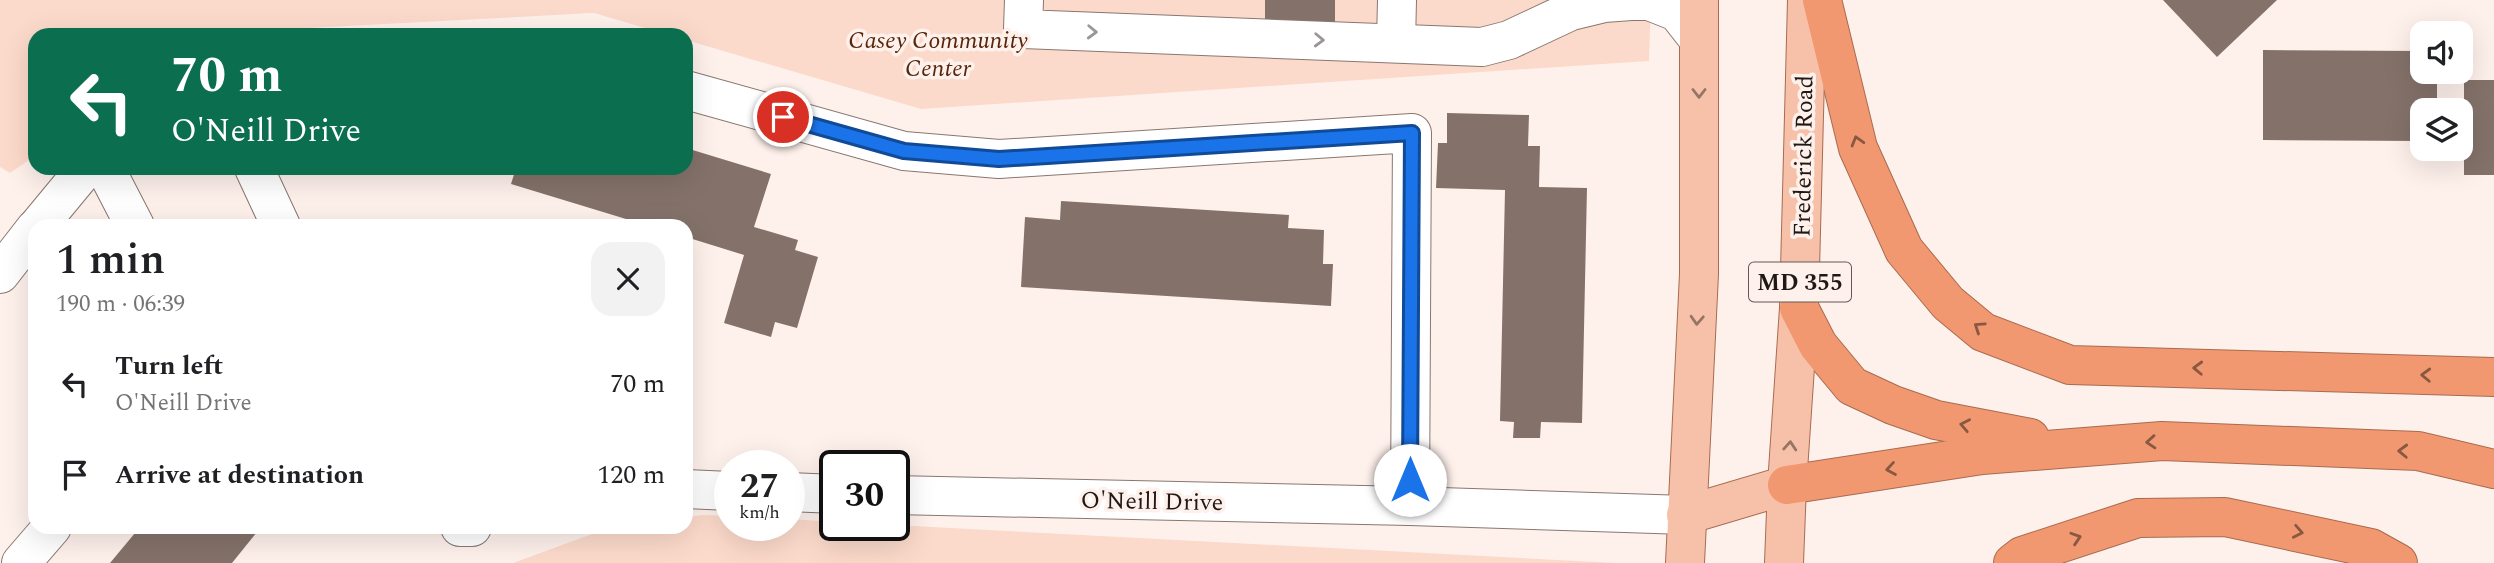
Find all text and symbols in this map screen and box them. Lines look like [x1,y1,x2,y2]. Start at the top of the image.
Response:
map controls [2410,21,2473,161]
button: sound [2410,21,2473,84]
park label: Casey Community Center [848,23,1028,87]
one-way arrow [1086,24,1097,39]
one-way arrow [1314,33,1325,48]
text: 70 m [171,39,282,114]
icon: left [56,56,147,147]
street label: Frederick Road [1785,75,1823,237]
pin [753,87,813,147]
one-way arrow [1691,88,1707,98]
icon: arrive [764,98,802,136]
button: layers [2410,98,2473,161]
text: O'Neill Drive [171,107,361,156]
one-way arrow [1850,135,1865,147]
text: 1 min [56,229,165,292]
button: close [591,242,665,316]
road number: MD 355 [1749,262,1851,302]
text: 190 m · 06:39 [56,287,185,322]
one-way arrow [1689,315,1704,326]
one-way arrow [1974,323,1987,335]
text: Turn left [115,346,223,386]
one-way arrow [2193,361,2204,376]
text: 70 m [610,364,665,404]
icon: left [56,365,94,403]
one-way arrow [2420,367,2431,382]
text: O'Neill Drive [115,386,252,421]
one-way arrow [1959,419,1971,434]
one-way arrow [2146,434,2157,449]
one-way arrow [1782,440,1797,451]
position arrow [1373,443,1447,517]
one-way arrow [2397,443,2408,458]
speed limit sign: 30 [819,450,910,541]
text: Arrive at destination [115,455,364,495]
text: 120 m [597,455,665,495]
icon: arrive [56,456,94,494]
text: 27 [740,460,779,513]
one-way arrow [1885,462,1897,477]
street label: O'Neill Drive [1080,483,1224,521]
text: km/h [739,499,780,526]
one-way arrow [2292,523,2304,538]
one-way arrow [2069,532,2081,546]

